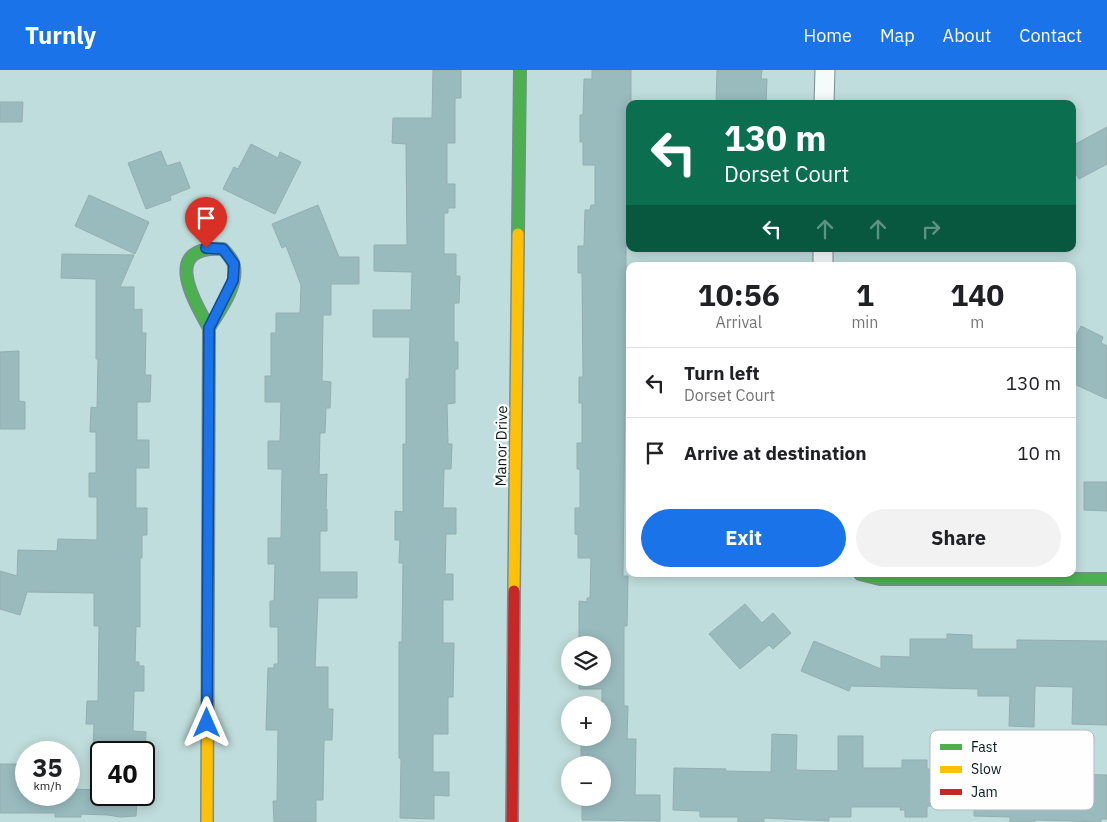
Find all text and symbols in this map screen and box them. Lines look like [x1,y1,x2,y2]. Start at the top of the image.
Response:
text: Turnly [25,19,96,51]
text: Home [804,24,852,47]
text: Map [880,24,915,47]
text: About [943,24,991,47]
text: Contact [1019,24,1082,47]
text: 130 m [724,115,827,161]
icon: left [641,120,706,185]
text: Dorset Court [724,159,849,188]
pin [185,197,227,248]
icon: arrive [192,204,220,232]
icon: left [758,215,786,243]
icon: ahead [811,215,839,243]
icon: ahead [864,215,892,243]
icon: right [917,215,945,243]
text: 10:56 [698,275,780,314]
text: 1 [856,275,874,314]
text: 140 [950,275,1004,314]
text: Arrival [715,312,762,332]
text: min [851,312,878,332]
text: m [970,312,984,332]
text: Turn left [684,361,760,385]
icon: left [641,369,669,397]
text: 130 m [1006,371,1061,395]
text: Dorset Court [684,385,775,405]
street label: Manor Drive [491,405,511,487]
icon: arrive [641,439,669,467]
text: Arrive at destination [684,441,867,465]
text: 10 m [1017,441,1061,465]
button: Exit [641,509,846,567]
button: Share [856,509,1061,567]
map controls [561,636,611,806]
button: layers [561,636,611,686]
position arrow [180,696,232,748]
button: + [561,696,611,746]
legend [930,730,1094,810]
text: Fast [971,738,997,756]
speed limit sign: 40 [90,741,155,806]
text: 35 [32,751,63,784]
button: − [561,756,611,806]
text: Slow [971,760,1002,778]
text: km/h [33,778,62,793]
text: Jam [971,783,998,801]

